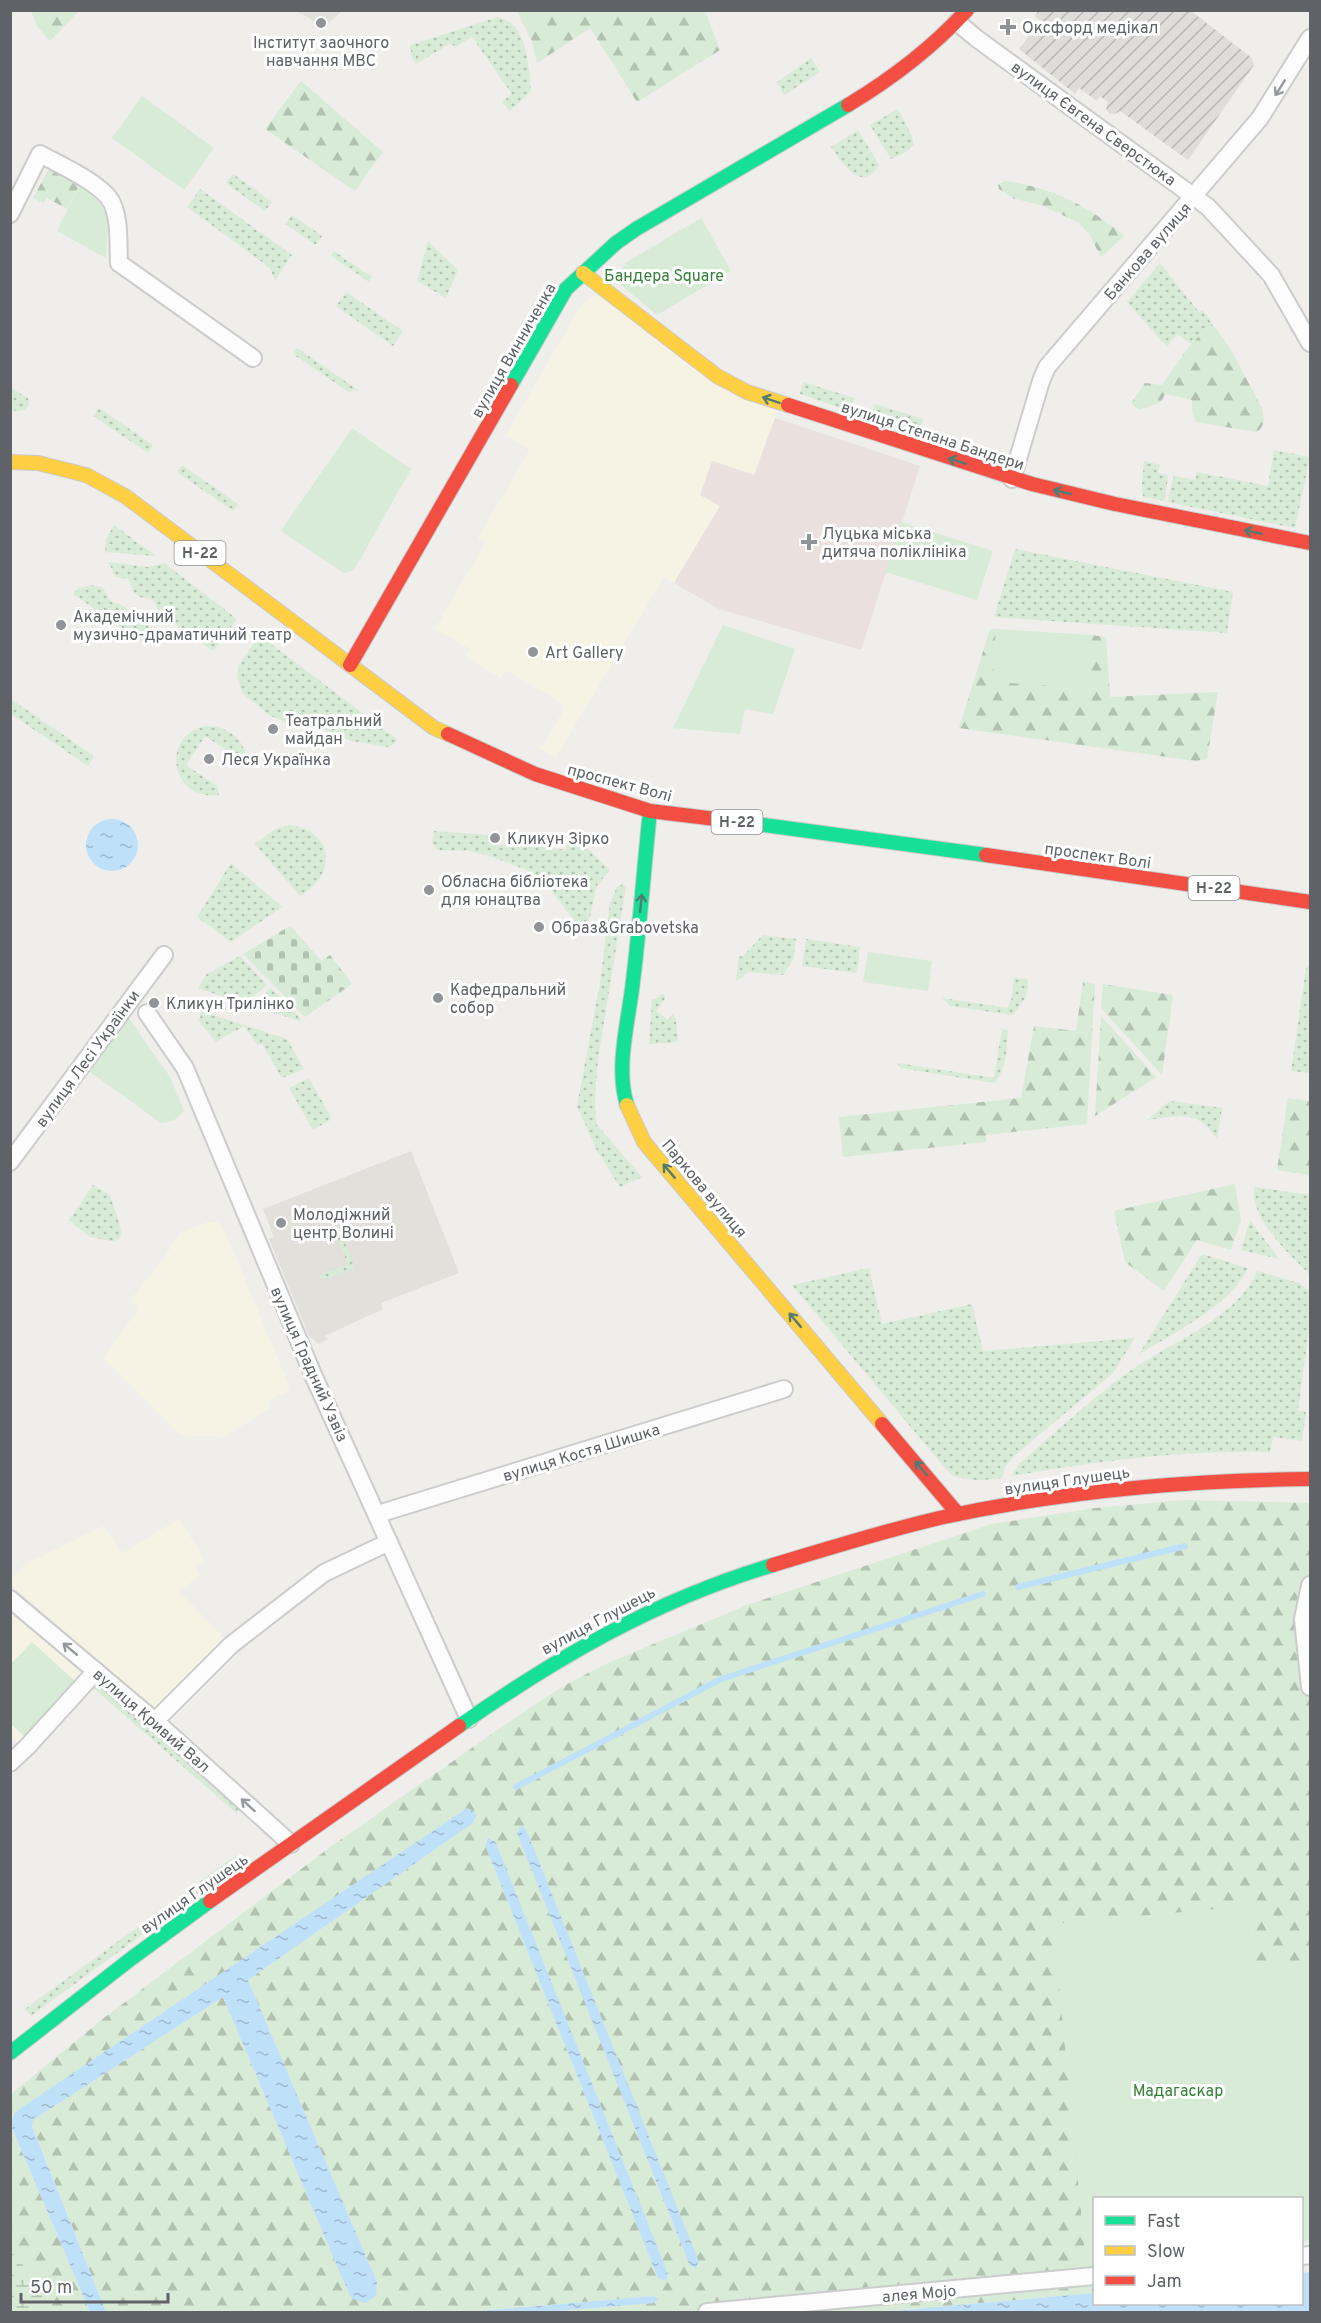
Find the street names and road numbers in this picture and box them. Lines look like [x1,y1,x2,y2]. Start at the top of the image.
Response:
street label: вулиця Євгена Сверстюка [1006,58,1179,191]
street label: Банкова вулиця [1101,199,1196,305]
street label: вулиця Винниченка [468,280,562,422]
street label: вулиця Степана Бандери [838,398,1026,476]
road number: Н-22 [174,541,226,565]
street label: проспект Волі [565,760,674,807]
road number: Н-22 [712,810,762,834]
street label: проспект Волі [1043,840,1152,874]
road number: Н-22 [1188,876,1240,900]
street label: вулиця Лесі Українки [32,987,145,1132]
street label: Паркова вулиця [656,1136,751,1243]
street label: вулиця Градний Узвіз [265,1284,351,1446]
street label: вулиця Костя Шишка [501,1421,662,1487]
street label: вулиця Глушець [1003,1463,1131,1501]
street label: вулиця Глушець [538,1583,660,1660]
street label: вулиця Кривий Вал [88,1665,213,1778]
street label: вулиця Глушець [138,1850,253,1939]
street label: алея Mojo [881,2282,957,2308]

